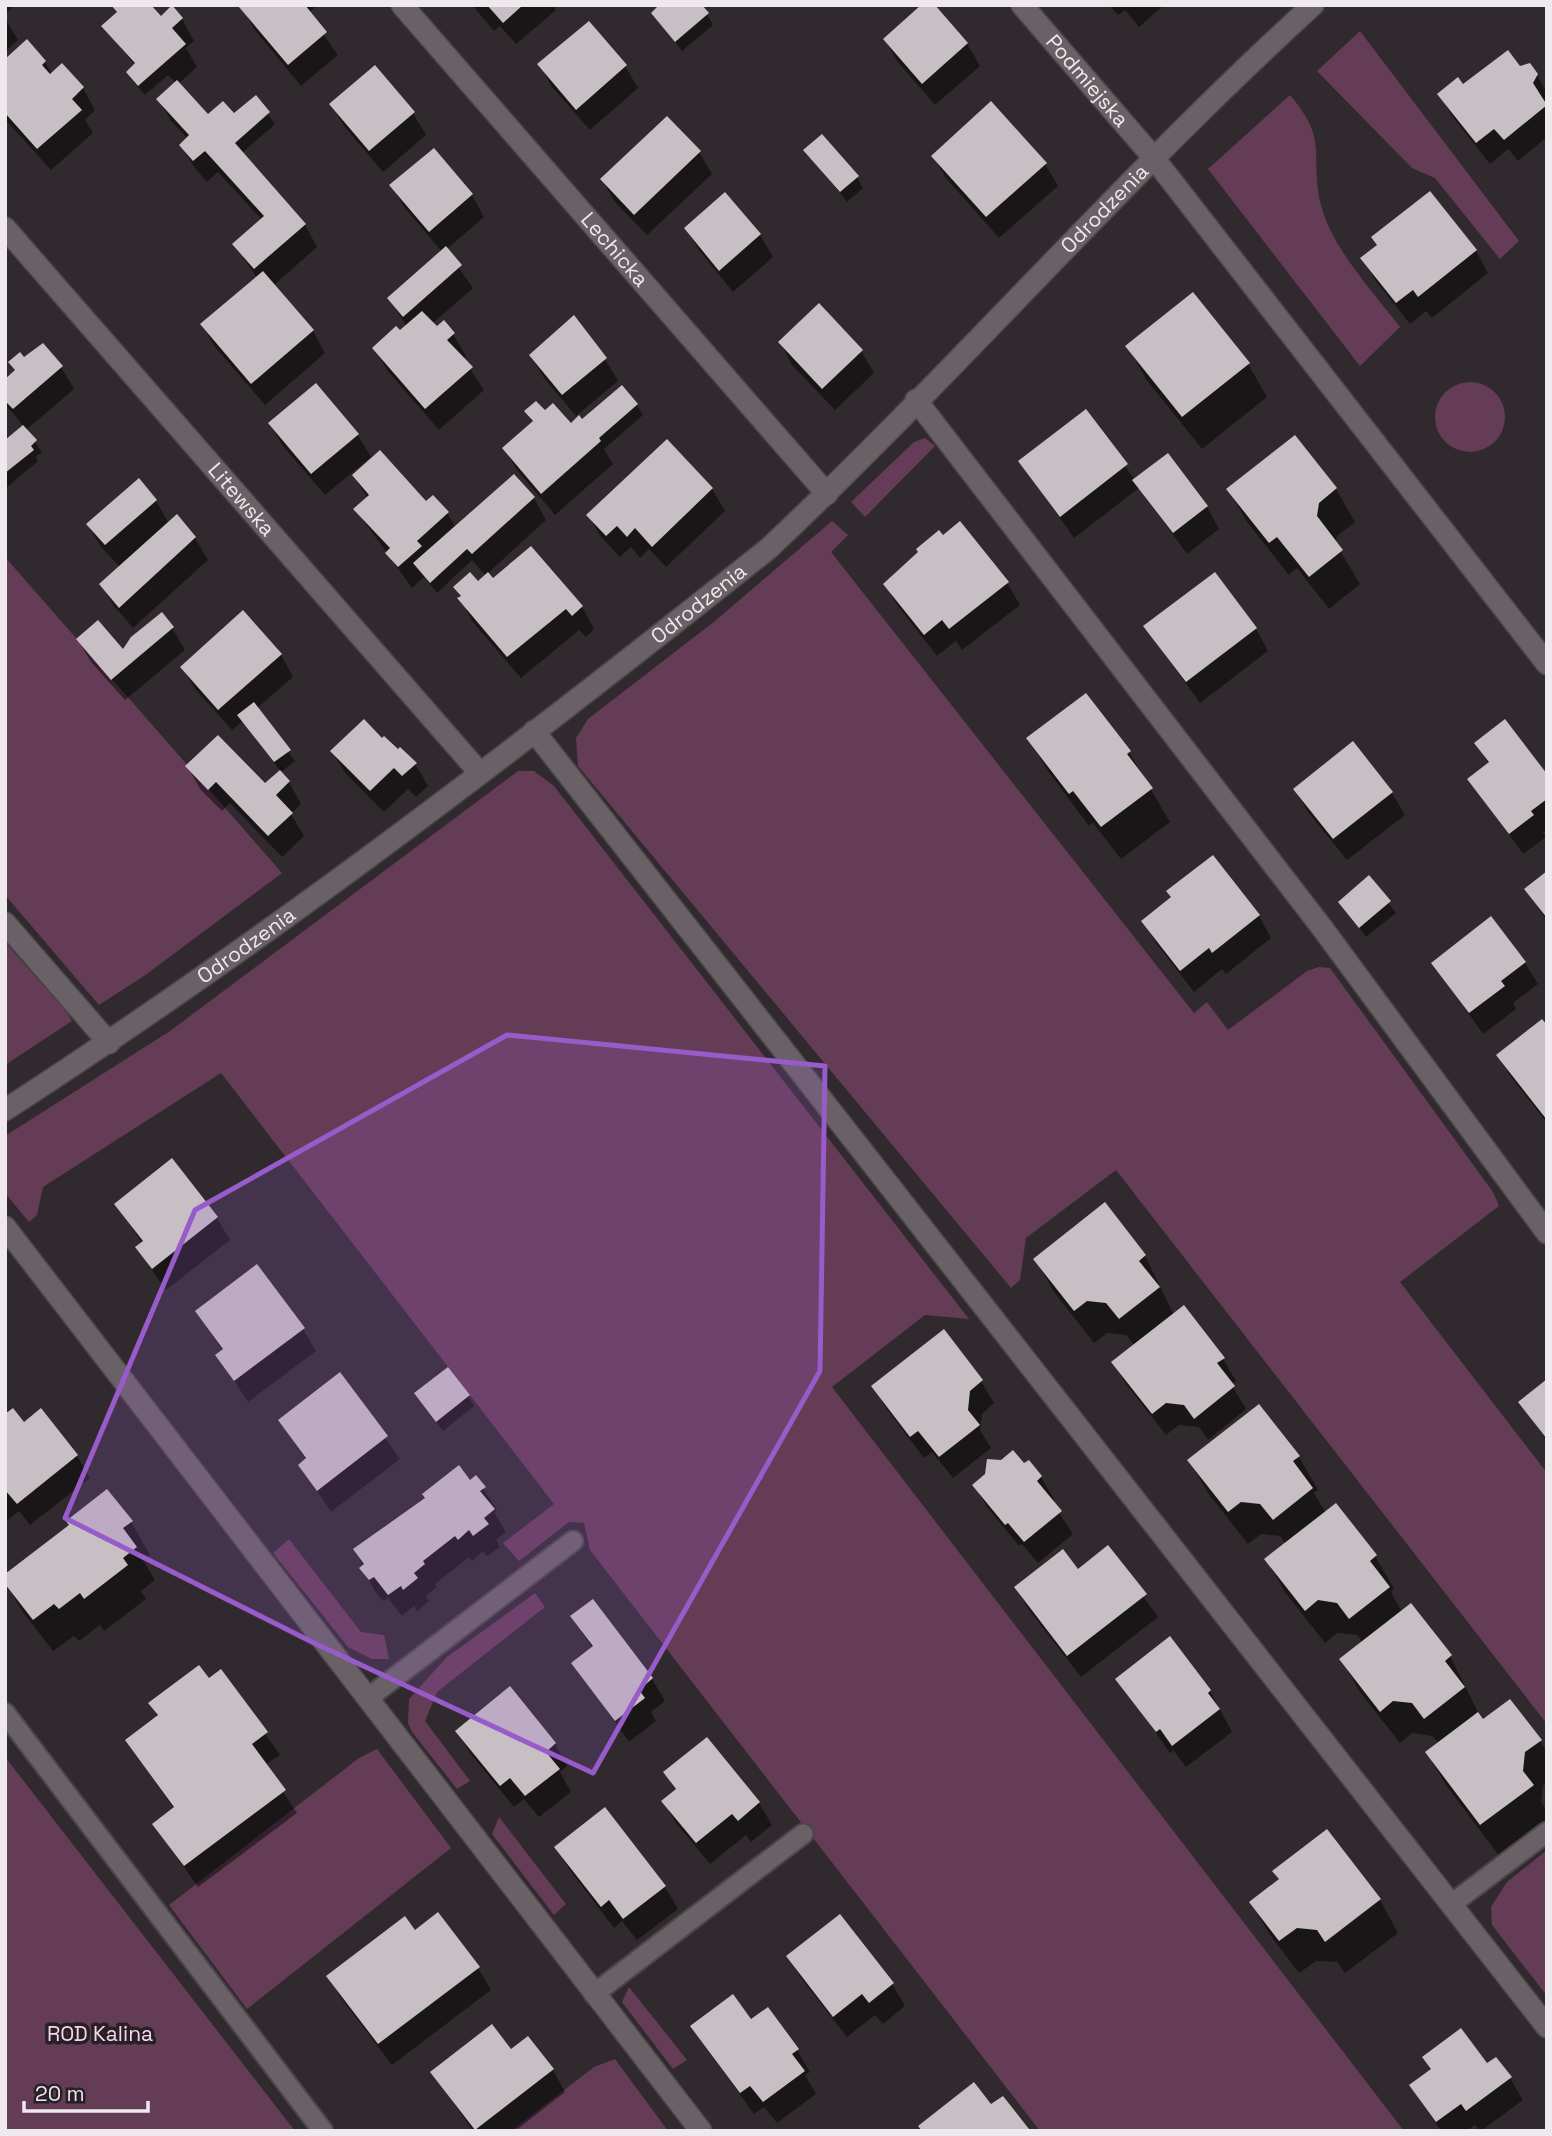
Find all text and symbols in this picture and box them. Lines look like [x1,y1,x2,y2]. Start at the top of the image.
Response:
street label: Podmiejska [1040,28,1135,132]
street label: Odrodzenia [1054,158,1154,259]
street label: Lechicka [575,206,655,292]
street label: Litewska [202,457,281,542]
street label: Odrodzenia [645,557,752,650]
street label: Odrodzenia [191,901,301,989]
park label: ROD Kalina [47,2020,153,2047]
scale bar [24,2070,149,2114]
text: 20 m [35,2080,85,2107]

